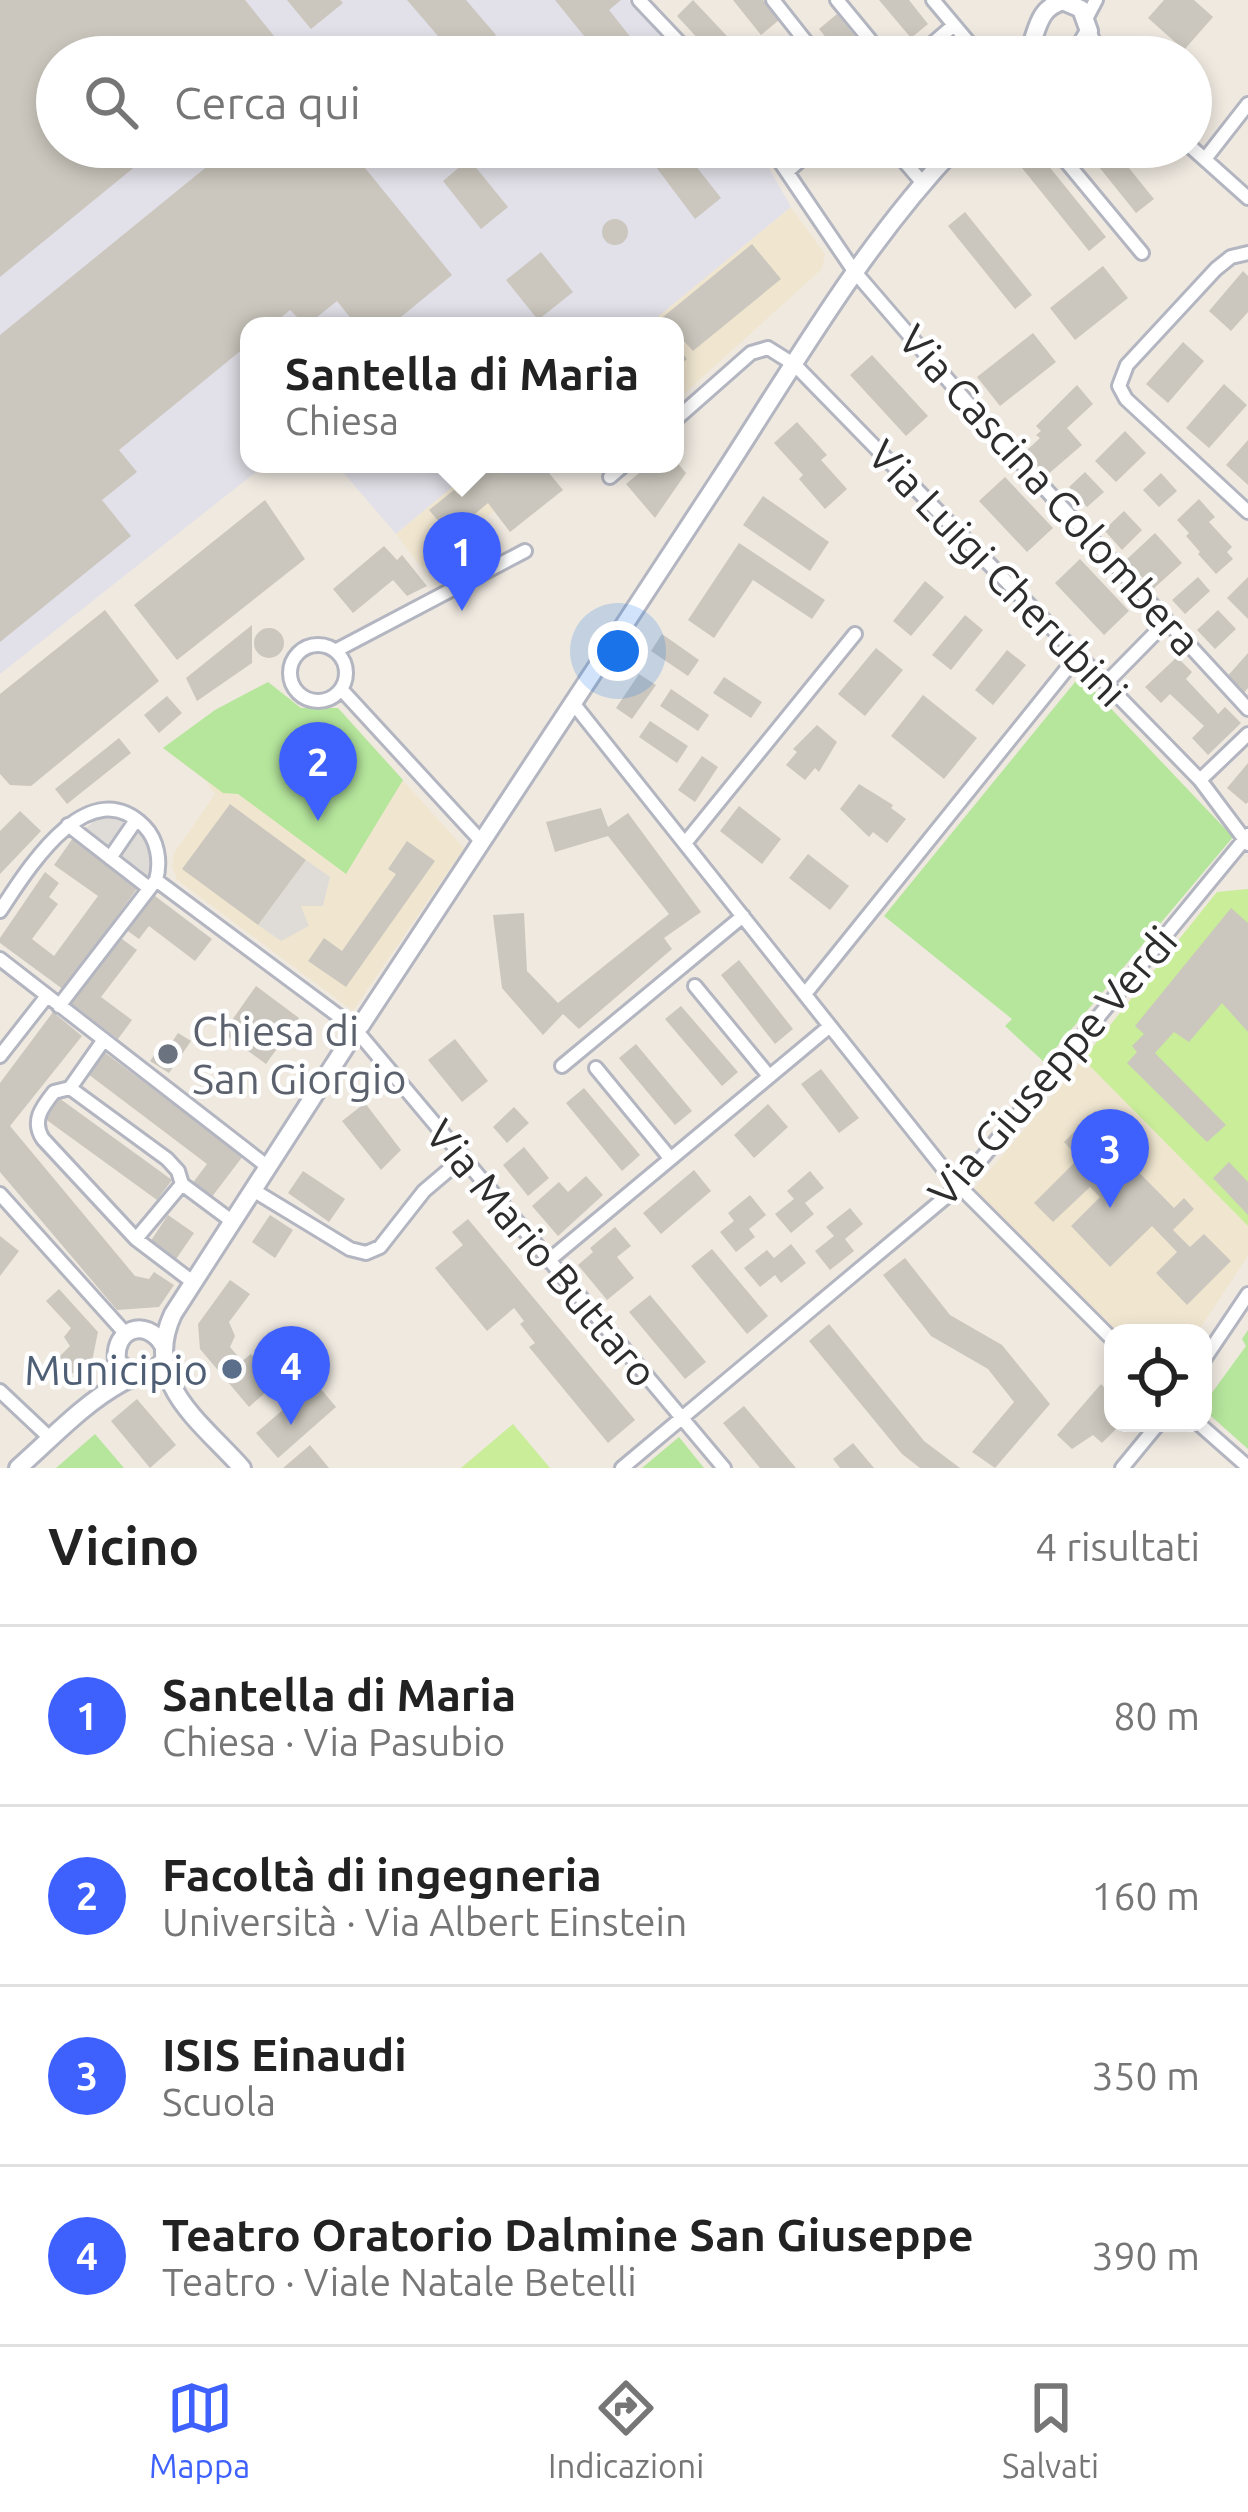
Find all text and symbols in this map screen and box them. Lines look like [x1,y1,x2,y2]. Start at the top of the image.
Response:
search box [36,36,1212,168]
icon: search [78,69,144,135]
text: Cerca qui [174,77,361,128]
street label: Via Cascina Colombera [890,316,1210,664]
popup [240,317,684,473]
text: Santella di Maria [285,348,639,399]
text: Chiesa [285,399,399,442]
street label: Via Luigi Cherubini [859,431,1137,715]
pin: 1 [423,512,501,611]
your location [588,621,648,681]
pin: 2 [279,722,357,821]
street label: Via Giuseppe Verdi [918,917,1186,1215]
place label: Chiesa di San Giorgio [192,1007,407,1102]
marker: Chiesa di San Giorgio [155,1041,181,1067]
pin: 3 [1071,1109,1149,1208]
street label: Via Mario Buttaro [417,1110,667,1396]
map controls [1104,1324,1212,1432]
button: locate [1104,1324,1212,1432]
pin: 4 [252,1326,330,1425]
place label: Municipio [24,1346,208,1393]
marker: Municipio [219,1356,245,1382]
text: Vicino [48,1517,199,1575]
text: 4 risultati [1035,1525,1200,1568]
text: Santella di Maria [162,1669,516,1720]
text: 1 [76,1694,98,1737]
text: 80 m [1113,1694,1200,1737]
text: Chiesa · Via Pasubio [162,1720,505,1763]
text: Facoltà di ingegneria [162,1849,602,1900]
text: 2 [76,1874,98,1917]
text: 160 m [1091,1874,1200,1917]
text: Università · Via Albert Einstein [162,1900,687,1943]
text: ISIS Einaudi [162,2029,407,2080]
text: 3 [76,2054,98,2097]
text: 350 m [1091,2054,1200,2097]
text: Scuola [162,2080,276,2123]
text: Teatro Oratorio Dalmine San Giuseppe [162,2209,974,2260]
text: 4 [76,2234,98,2277]
text: 390 m [1091,2234,1200,2277]
text: Teatro · Viale Natale Betelli [162,2260,637,2303]
tab: Mappa [149,2375,250,2484]
tab: Indicazioni [548,2375,704,2484]
tab: Salvati [1002,2375,1099,2484]

